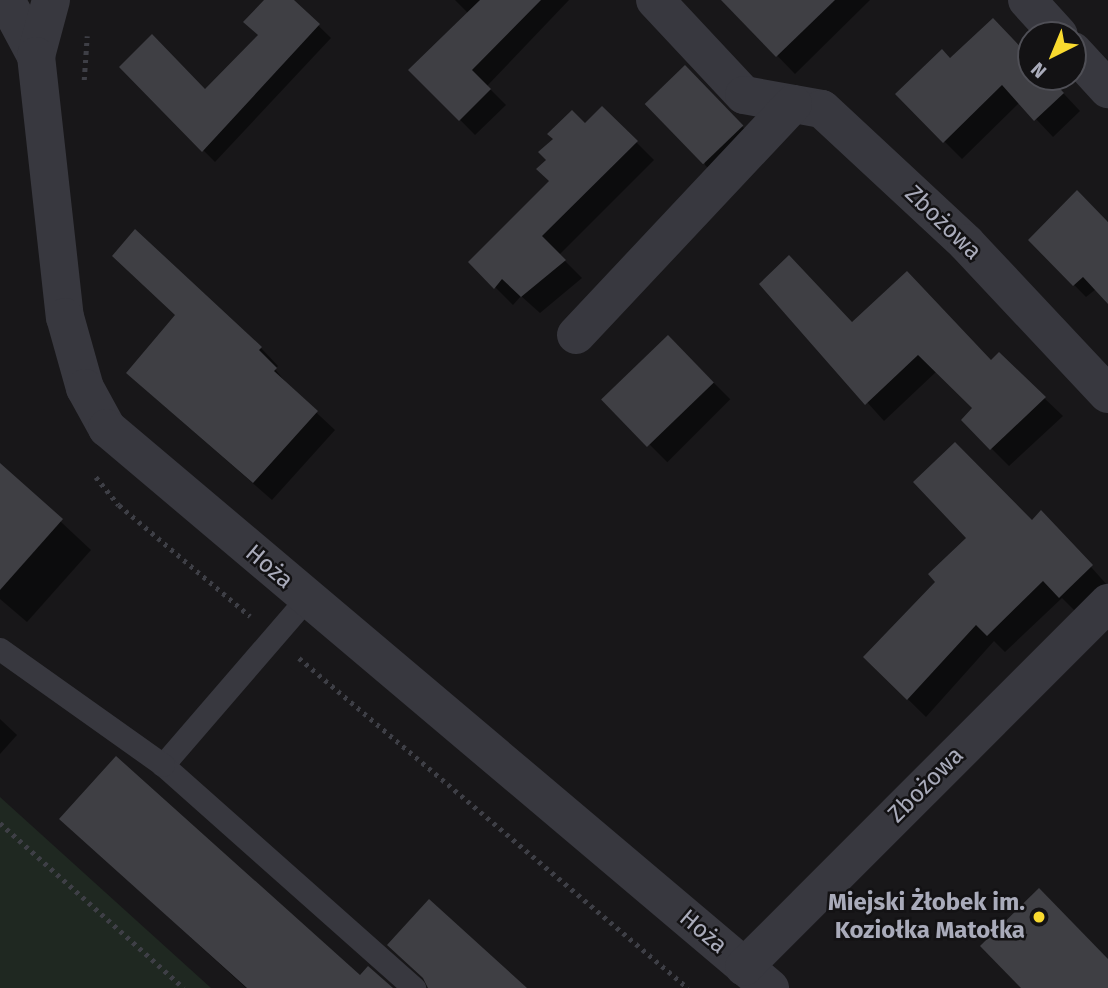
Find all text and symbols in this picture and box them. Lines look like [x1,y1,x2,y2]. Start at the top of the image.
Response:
north arrow [1017,21,1087,91]
text: N [1026,58,1051,83]
street label: Zbożowa [899,180,987,266]
street label: Hoża [239,539,299,595]
street label: Zbożowa [882,741,970,829]
place label: Miejski Żłobek im. Koziołka Matołka [828,889,1025,945]
street label: Hoża [673,904,733,960]
marker: Miejski Żłobek im. Koziołka Matołka [1031,909,1047,925]

